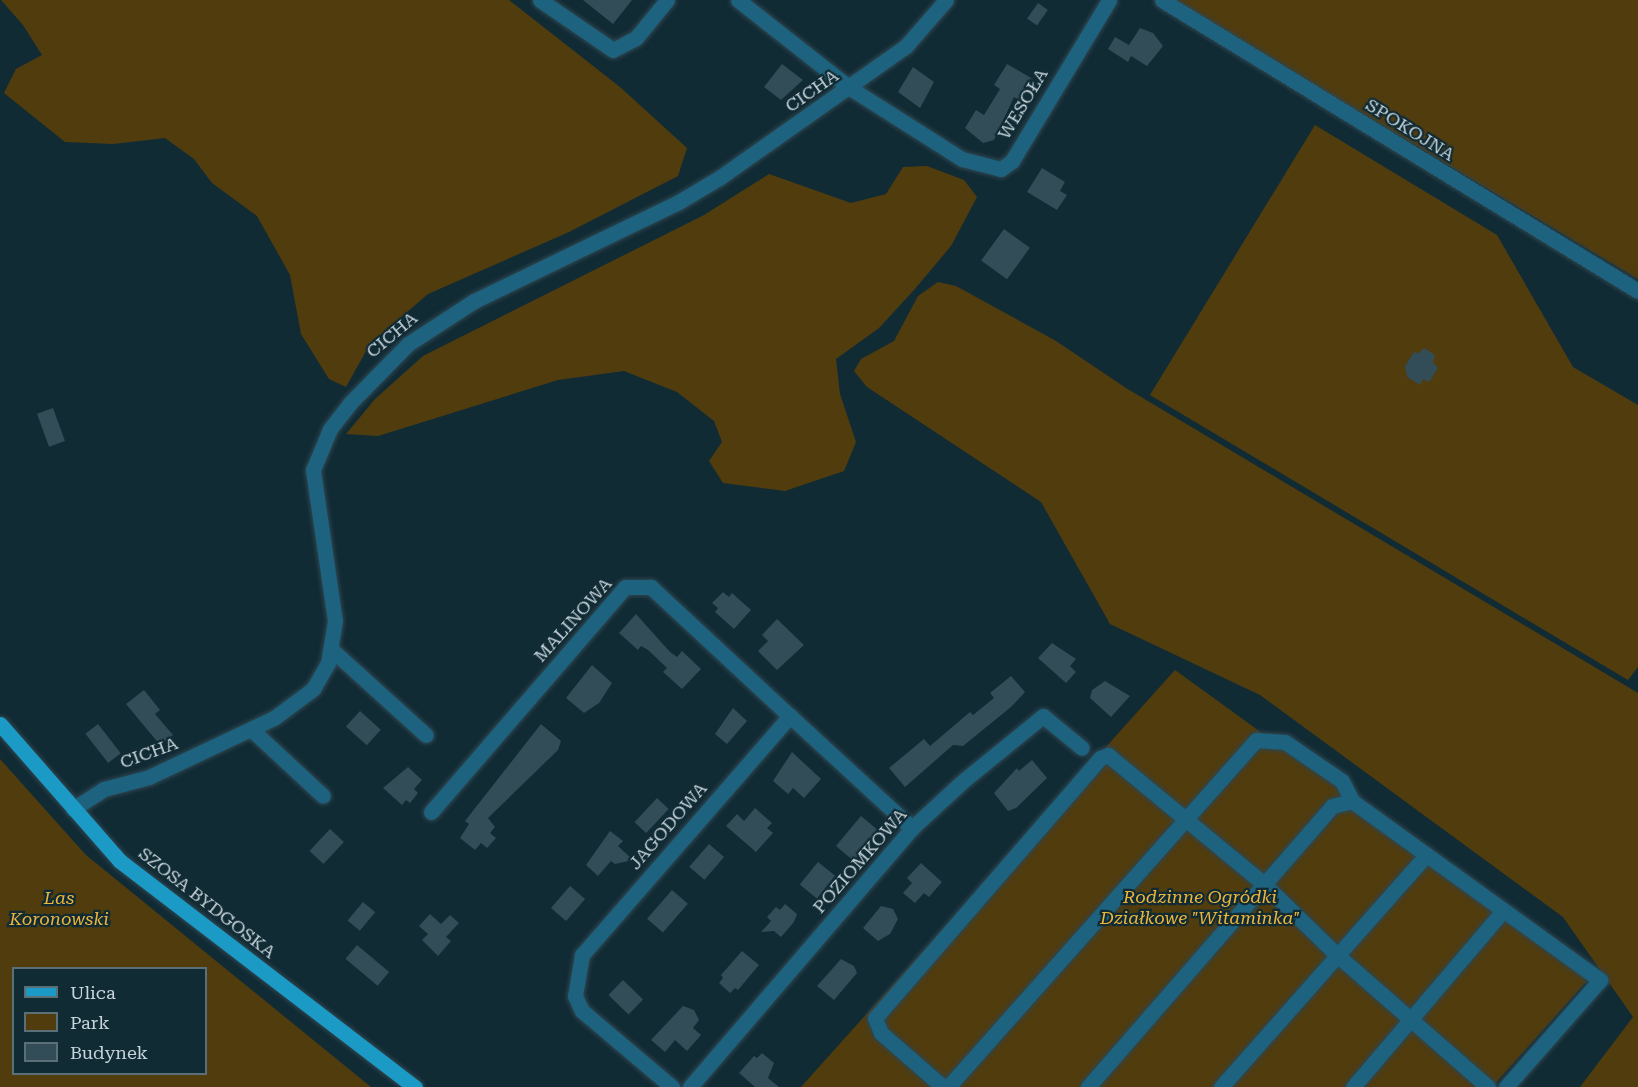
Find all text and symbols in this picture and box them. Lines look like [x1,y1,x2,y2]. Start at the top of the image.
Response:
street label: CICHA [781,65,843,117]
street label: WESOŁA [993,65,1053,143]
street label: SPOKOJNA [1362,94,1458,166]
street label: CICHA [362,307,422,363]
street label: MALINOWA [529,573,617,667]
street label: CICHA [117,733,181,773]
street label: JAGODOWA [624,778,712,874]
street label: POZIOMKOWA [808,804,912,918]
street label: SZOSA BYDGOSKA [134,843,280,963]
park label: Rodzinne Ogródki Działkowe "Witaminka" [1100,887,1300,930]
park label: Las Koronowski [9,888,109,930]
legend [12,967,207,1075]
text: Ulica [70,982,116,1003]
text: Park [70,1012,110,1033]
text: Budynek [70,1042,148,1063]

